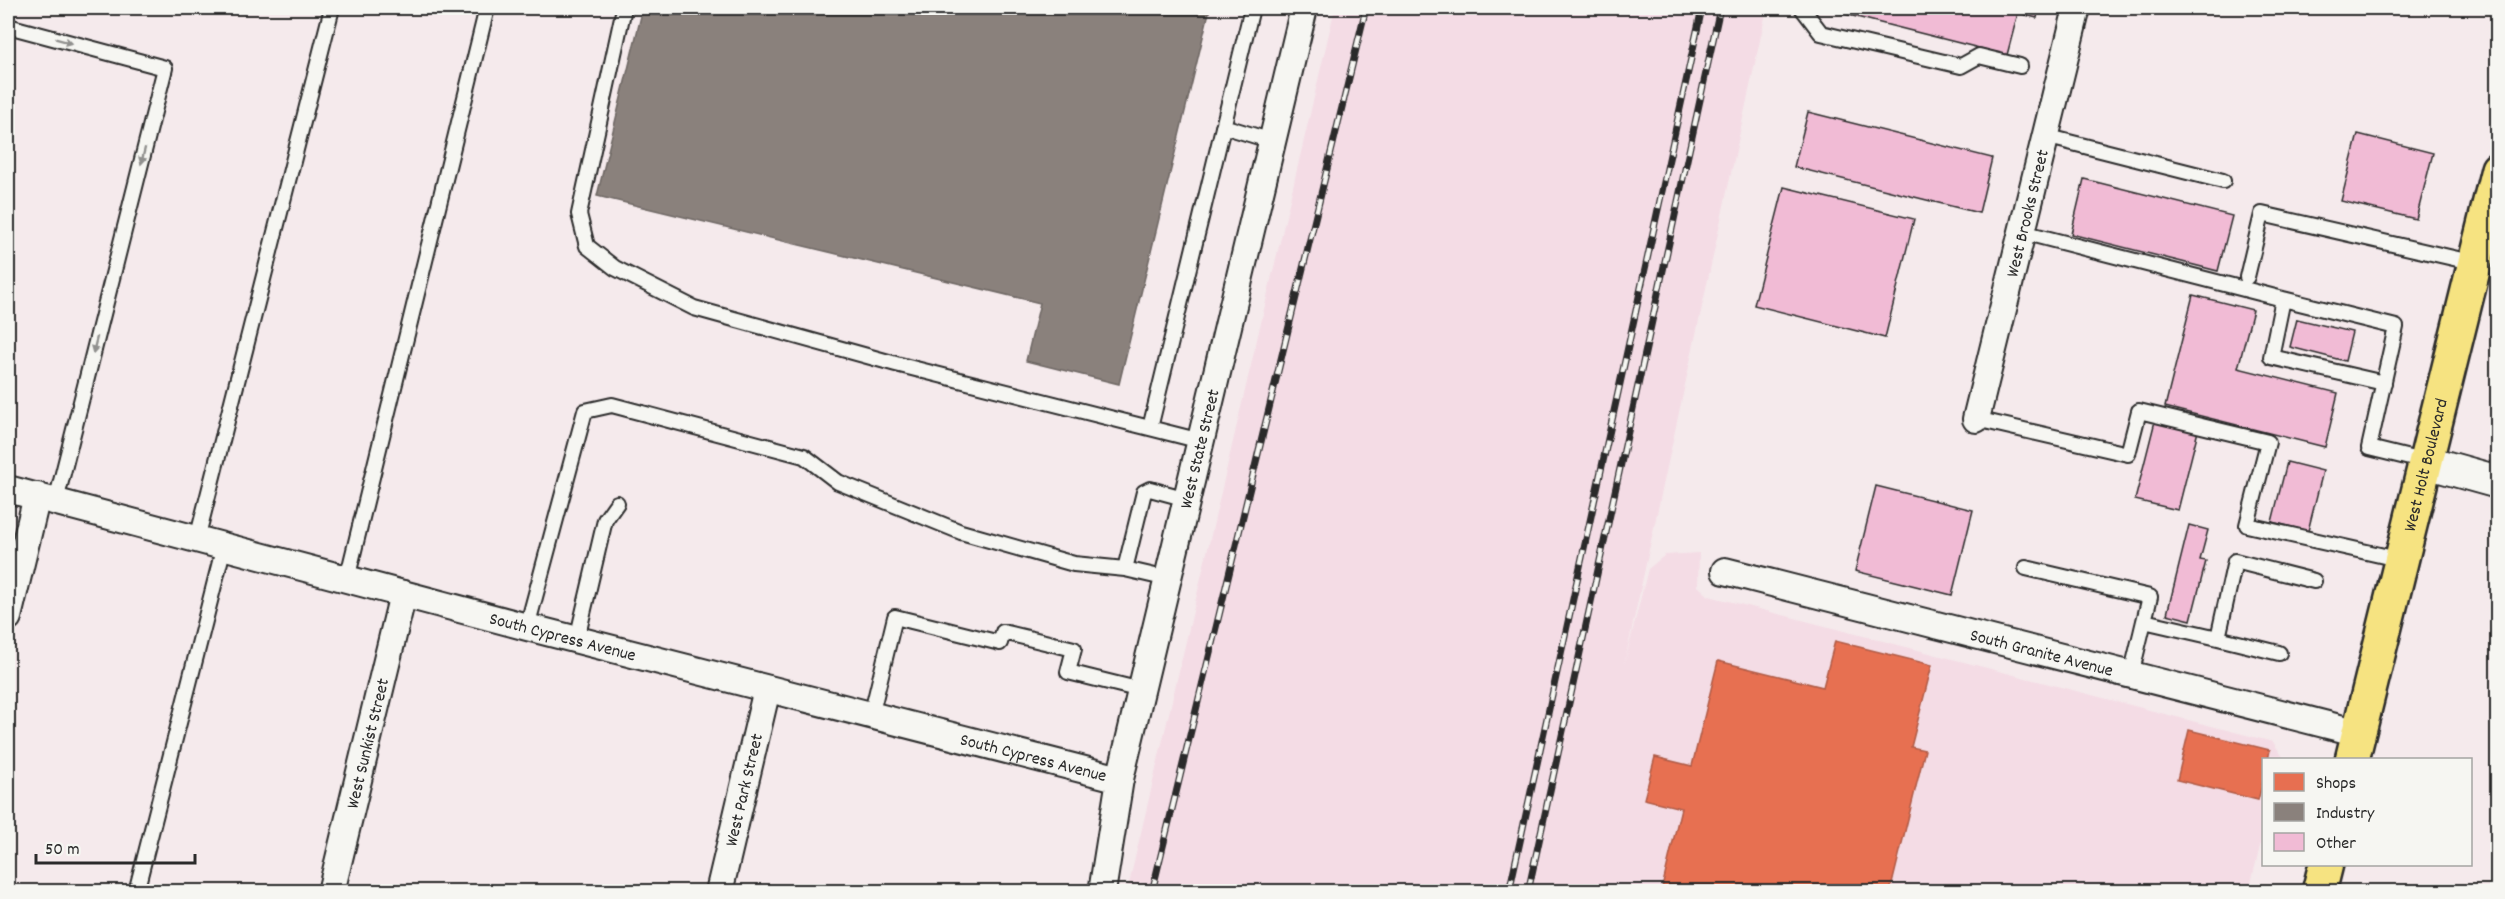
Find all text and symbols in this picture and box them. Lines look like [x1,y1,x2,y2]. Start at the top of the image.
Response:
one-way arrow [55,37,73,46]
one-way arrow [137,147,147,165]
street label: West Brooks Street [2001,147,2057,280]
one-way arrow [90,336,100,355]
street label: West State Street [1175,387,1228,512]
street label: West Holt Boulevard [2399,396,2456,535]
street label: South Cypress Avenue [486,608,638,669]
street label: South Granite Avenue [1967,624,2115,685]
street label: West Sunkist Street [342,676,397,812]
street label: South Cypress Avenue [957,728,1109,790]
street label: West Park Street [720,731,771,849]
legend [2262,758,2472,866]
text: Shops [2316,772,2356,797]
text: Industry [2316,802,2375,827]
scale bar [36,827,195,865]
text: Other [2316,832,2356,857]
text: 50 m [45,838,80,863]

